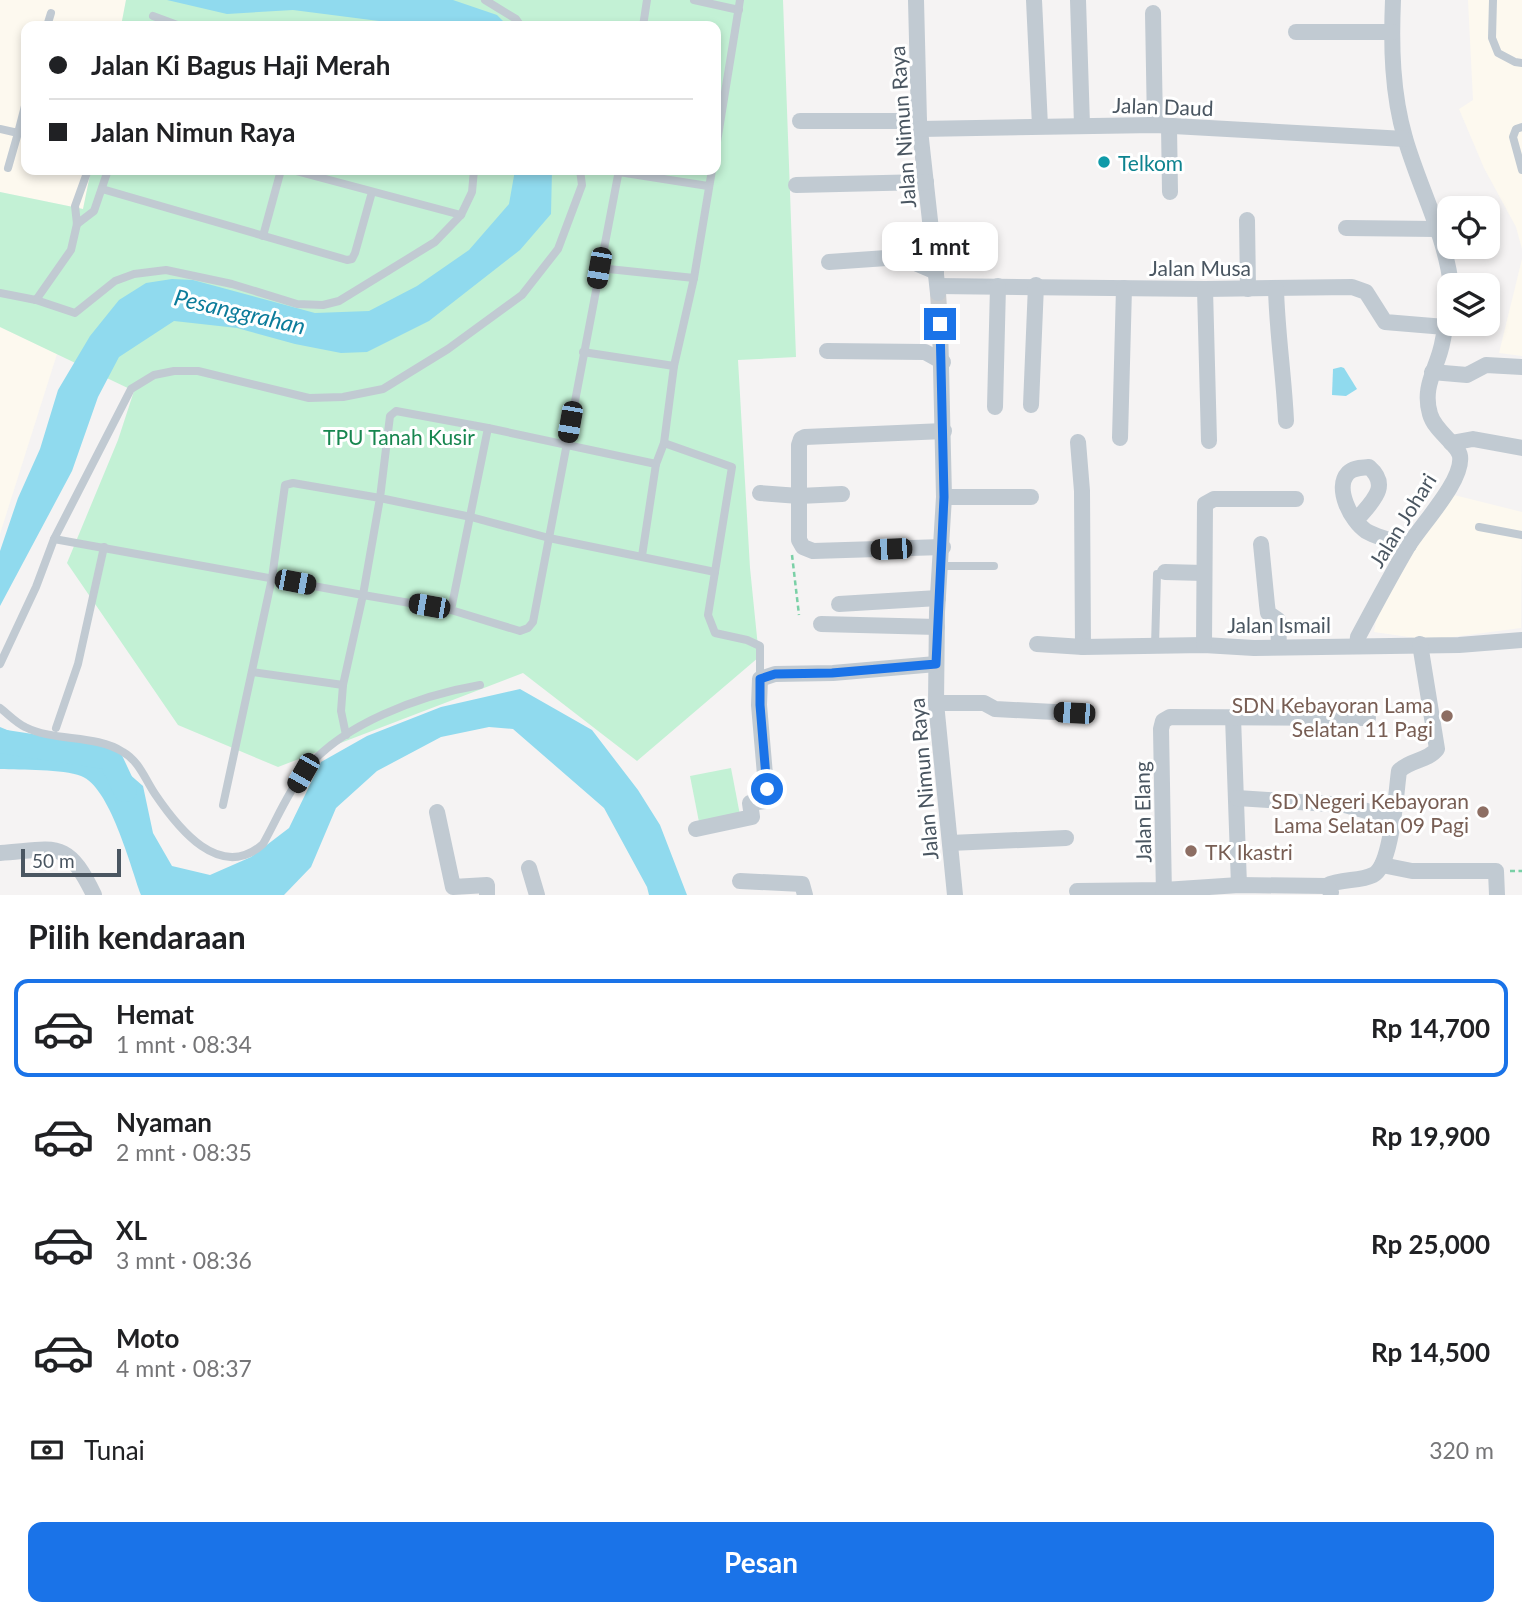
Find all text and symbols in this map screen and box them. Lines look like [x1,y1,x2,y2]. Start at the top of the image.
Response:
street label: Jalan Nimun Raya [884,45,920,209]
text: Jalan Ki Bagus Haji Merah [91,49,390,81]
street label: Jalan Daud [1112,92,1214,120]
text: Jalan Nimun Raya [91,116,295,148]
place label: Telkom [1118,150,1183,175]
marker: Telkom [1096,154,1112,170]
map controls [1437,196,1500,336]
button: locate [1437,196,1500,259]
callout: 1 mnt [882,222,998,272]
text: 1 mnt [910,232,970,260]
car [586,245,613,291]
street label: Jalan Musa [1149,255,1251,280]
button: layers [1437,273,1500,336]
water label: Pesanggrahan [172,282,308,340]
route end [924,308,956,340]
car [557,399,584,445]
park label: TPU Tanah Kusir [323,424,475,449]
street label: Jalan Johari [1363,468,1441,572]
car [870,538,913,560]
car [273,568,318,596]
car [407,592,452,620]
street label: Jalan Ismail [1227,612,1331,637]
place label: SDN Kebayoran Lama Selatan 11 Pagi [1232,692,1433,741]
street label: Jalan Nimun Raya [903,697,943,861]
car [1053,701,1096,725]
marker: SDN Kebayoran Lama Selatan 11 Pagi [1439,708,1455,724]
car [284,750,323,796]
street label: Jalan Elang [1129,761,1155,863]
route start [751,773,783,805]
place label: SD Negeri Kebayoran Lama Selatan 09 Pagi [1271,788,1469,837]
marker: SD Negeri Kebayoran Lama Selatan 09 Pagi [1475,804,1491,820]
place label: TK Ikastri [1205,839,1293,864]
marker: TK Ikastri [1183,843,1199,859]
scale bar [21,846,121,878]
text: 50 m [32,849,75,872]
text: Pilih kendaraan [28,917,246,956]
icon: car [32,997,95,1060]
text: Hemat [116,998,194,1030]
text: Rp 14,700 [1371,1012,1490,1044]
text: 1 mnt · 08:34 [116,1030,252,1058]
icon: car [32,1105,95,1168]
text: Nyaman [116,1106,212,1138]
text: Rp 19,900 [1371,1120,1490,1152]
text: 2 mnt · 08:35 [116,1138,252,1166]
icon: car [32,1213,95,1276]
text: XL [116,1214,147,1246]
text: Rp 25,000 [1371,1228,1490,1260]
text: 3 mnt · 08:36 [116,1246,252,1274]
icon: car [32,1321,95,1384]
text: Moto [116,1322,179,1354]
text: Rp 14,500 [1371,1336,1490,1368]
text: 4 mnt · 08:37 [116,1354,252,1382]
icon: cash [28,1431,66,1469]
text: Tunai [84,1434,145,1466]
text: 320 m [1429,1436,1494,1464]
button: Pesan [28,1522,1494,1602]

